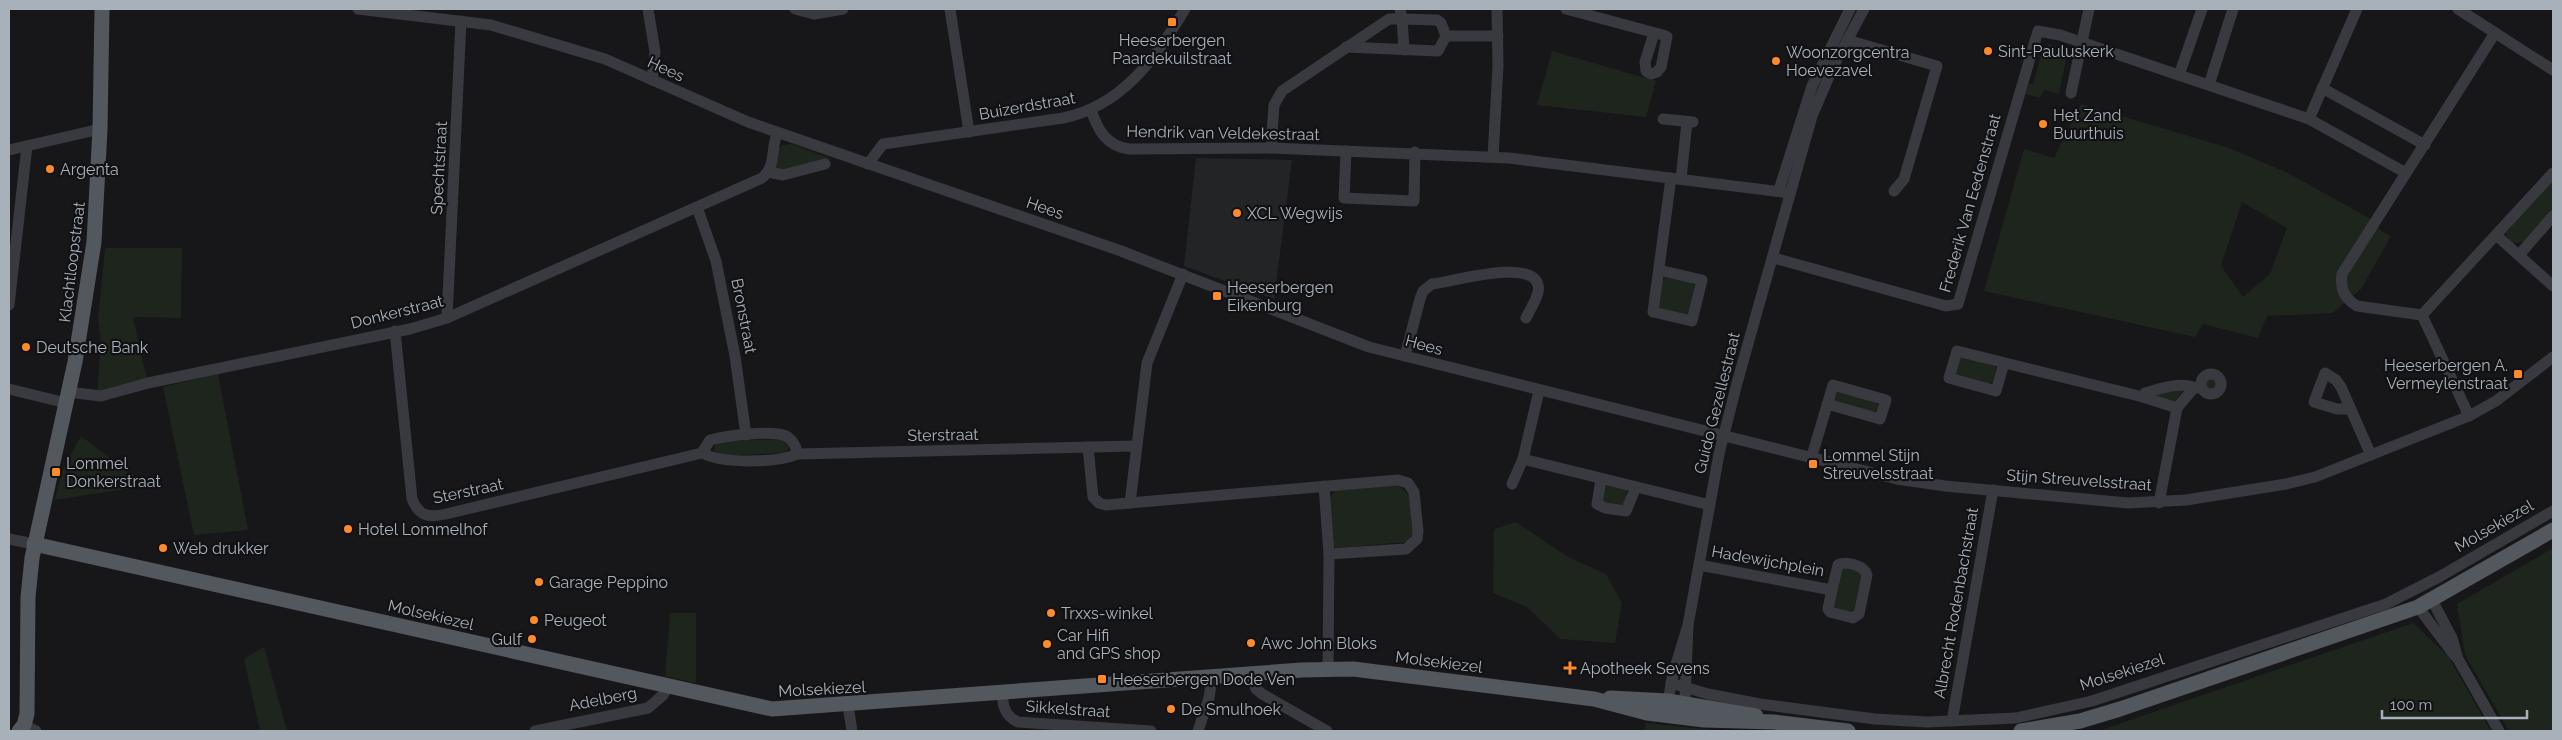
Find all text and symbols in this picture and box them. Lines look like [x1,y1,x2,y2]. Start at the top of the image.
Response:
marker: Heeserbergen Paardekuilstraat [1166,16,1178,28]
place label: Heeserbergen Paardekuilstraat [1112,31,1232,68]
place label: Sint-Pauluskerk [1998,42,2114,61]
place label: Woonzorgcentra Hoevezavel [1786,43,1910,80]
marker: Sint-Pauluskerk [1982,45,1994,57]
street label: Hees [645,52,688,86]
marker: Woonzorgcentra Hoevezavel [1770,55,1782,67]
street label: Buizerdstraat [977,88,1077,124]
place label: Het Zand Buurthuis [2053,106,2124,143]
street label: Frederik Van Eedenstraat [1935,111,2005,295]
marker: Het Zand Buurthuis [2037,118,2049,130]
street label: Spechtstraat [427,120,451,215]
street label: Hendrik van Veldekestraat [1126,122,1320,144]
place label: Argenta [60,160,119,179]
marker: Argenta [44,163,56,175]
street label: Hees [1024,193,1066,223]
street label: Klachtloopstraat [55,200,89,323]
place label: XCL Wegwijs [1247,204,1343,223]
marker: XCL Wegwijs [1231,207,1243,219]
street label: Bronstraat [727,277,761,356]
place label: Heeserbergen Eikenburg [1227,278,1333,315]
marker: Heeserbergen Eikenburg [1211,290,1223,302]
street label: Donkerstraat [349,291,446,333]
street label: Guido Gezellestraat [1690,330,1744,476]
street label: Hees [1403,331,1445,359]
place label: Deutsche Bank [36,338,149,357]
marker: Deutsche Bank [20,341,32,353]
place label: Heeserbergen A. Vermeylenstraat [2384,356,2509,393]
marker: Heeserbergen A. Vermeylenstraat [2512,368,2524,380]
street label: Sterstraat [907,425,979,445]
place label: Lommel Stijn Streuvelsstraat [1823,446,1934,483]
place label: Lommel Donkerstraat [66,454,161,491]
marker: Lommel Stijn Streuvelsstraat [1807,458,1819,470]
street label: Stijn Streuvelsstraat [2006,465,2153,495]
marker: Lommel Donkerstraat [50,466,62,478]
street label: Sterstraat [431,474,505,508]
street label: Molsekiezel [2451,496,2537,556]
street label: Albrecht Rodenbachstraat [1930,505,1982,700]
place label: Hotel Lommelhof [358,520,488,539]
marker: Hotel Lommelhof [342,523,354,535]
place label: Web drukker [173,539,269,558]
marker: Web drukker [157,542,169,554]
street label: Hadewijchplein [1710,542,1826,580]
place label: Garage Peppino [549,573,668,592]
marker: Garage Peppino [533,576,545,588]
street label: Molsekiezel [386,596,476,634]
place label: Trxxs-winkel [1061,604,1154,623]
marker: Trxxs-winkel [1045,607,1057,619]
place label: Peugeot [544,611,607,630]
marker: Peugeot [528,614,540,626]
place label: Car Hifi and GPS shop [1057,626,1161,663]
place label: Gulf [491,630,523,649]
marker: Gulf [526,633,538,645]
place label: Awc John Bloks [1261,634,1377,653]
marker: Awc John Bloks [1245,637,1257,649]
marker: Car Hifi and GPS shop [1041,638,1053,650]
street label: Molsekiezel [1394,647,1484,677]
street label: Molsekiezel [2077,649,2167,695]
place label: Apotheek Sevens [1580,659,1710,678]
marker: Apotheek Sevens [1564,662,1576,674]
place label: Heeserbergen Dode Ven [1112,670,1295,689]
marker: Heeserbergen Dode Ven [1096,673,1108,685]
street label: Molsekiezel [778,677,867,701]
street label: Adelberg [567,683,639,715]
scale bar [2382,688,2527,720]
text: 100 m [2390,696,2432,714]
street label: Sikkelstraat [1025,697,1112,721]
place label: De Smulhoek [1181,700,1281,719]
marker: De Smulhoek [1165,703,1177,715]

